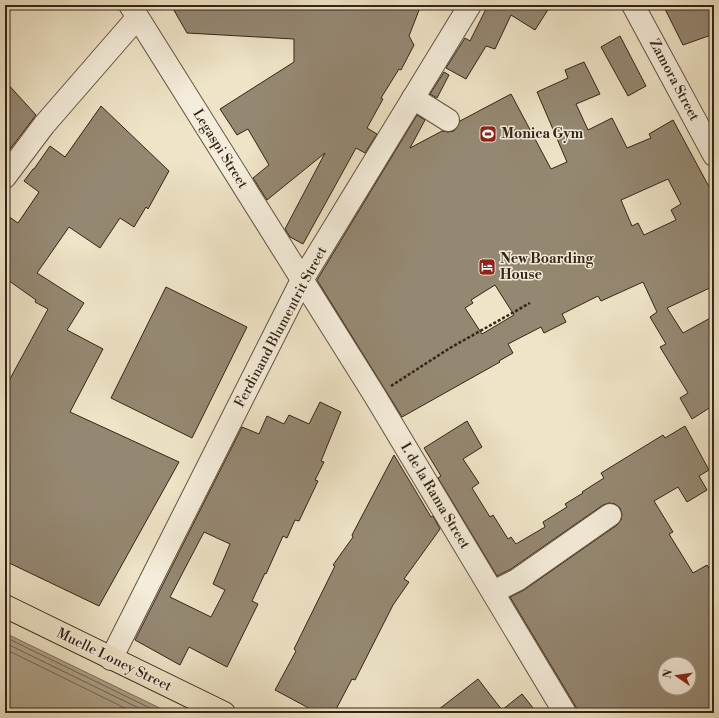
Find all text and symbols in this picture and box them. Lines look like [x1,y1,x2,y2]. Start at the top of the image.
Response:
street label: Zamora Street [645,36,703,124]
street label: Legaspi Street [188,106,252,192]
sports icon: Monica Gym [478,124,498,144]
place label: Monica Gym [501,125,583,143]
street label: Ferdinand Blumentrit Street [231,243,331,411]
place label: New Boarding House [500,250,594,284]
hotel icon: New Boarding House [477,257,497,277]
street label: I. de la Rama Street [396,440,474,552]
street label: Muelle Loney Street [53,624,175,696]
north arrow [657,656,697,696]
text: N [660,668,676,680]

